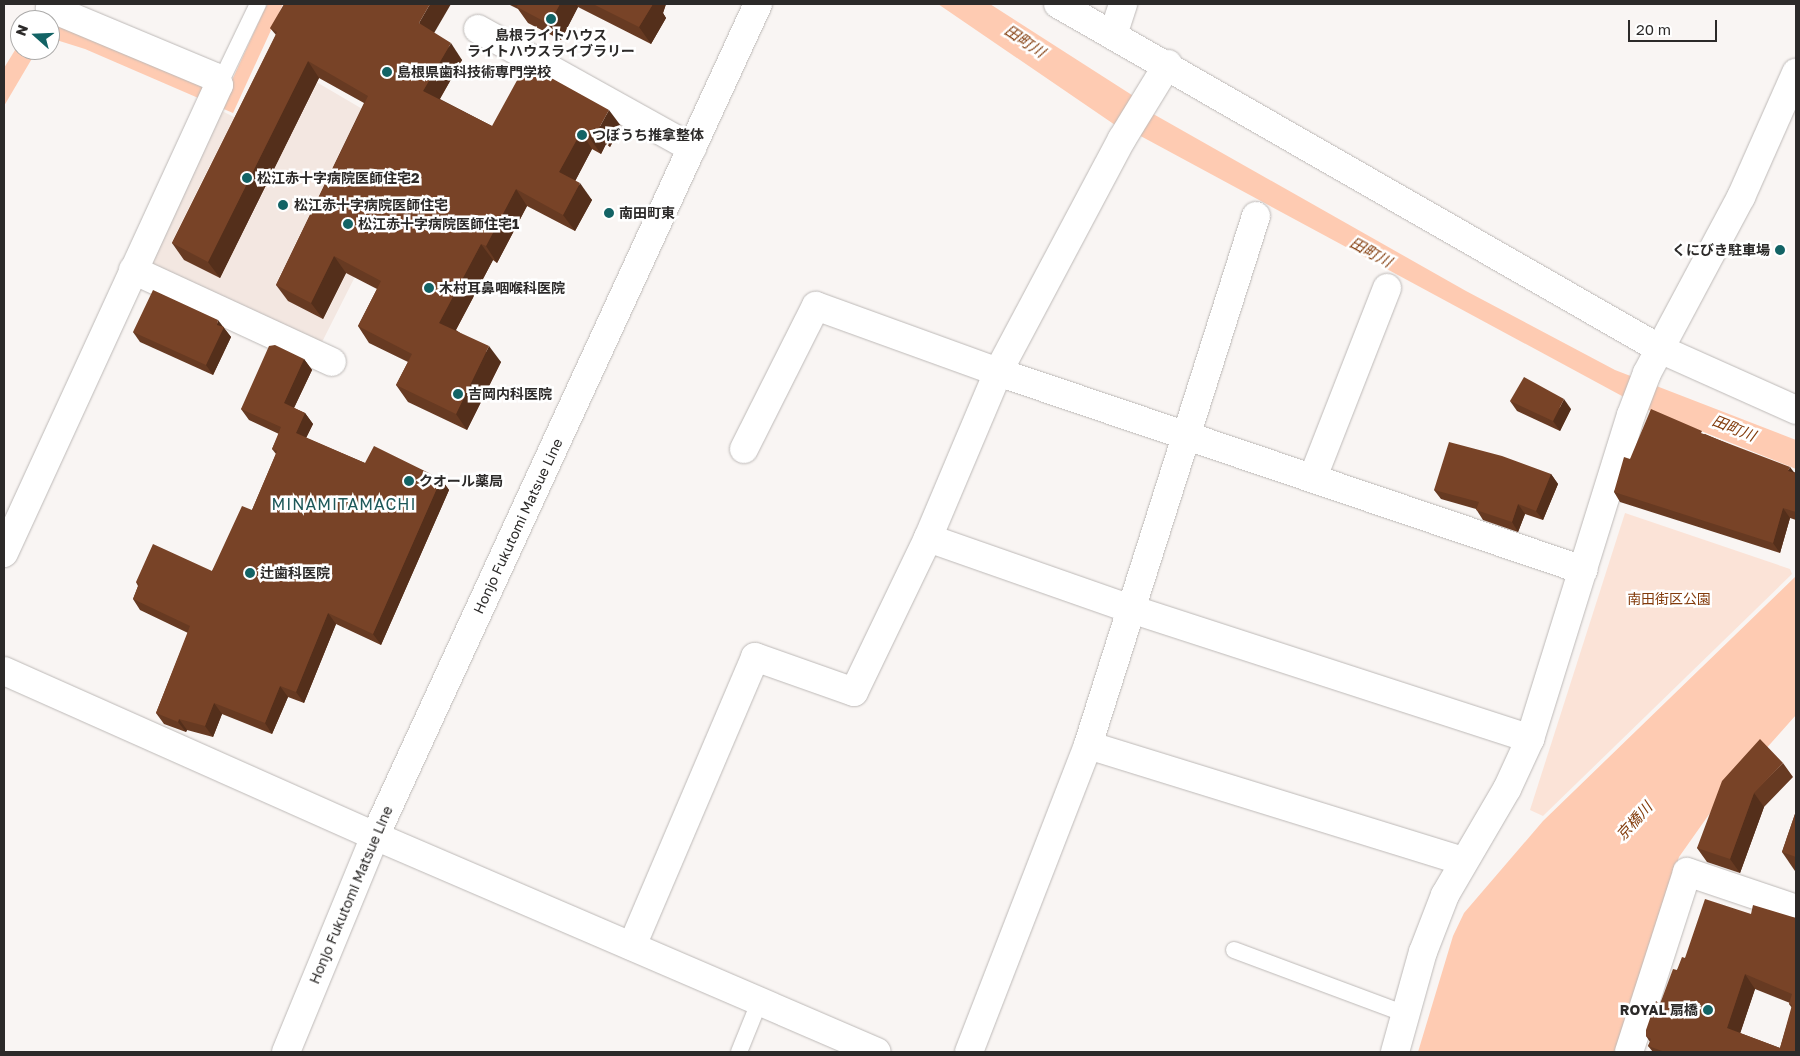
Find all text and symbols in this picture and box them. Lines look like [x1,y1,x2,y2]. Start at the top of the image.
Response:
north arrow [10,10,60,60]
scale bar [1630,10,1719,42]
marker: 島根ライトハウス ライトハウスライブラリー [545,13,557,25]
text: 20 m [1636,20,1671,38]
water label: 田町川 [1001,21,1049,61]
text: N [12,22,31,38]
place label: 島根ライトハウス ライトハウスライブラリー [467,27,635,59]
place label: 島根県歯科技術専門学校 [397,64,551,80]
marker: 島根県歯科技術専門学校 [381,66,393,78]
place label: つぼうち推拿整体 [592,127,704,143]
marker: つぼうち推拿整体 [576,129,588,141]
place label: 松江赤十字病院医師住宅2 [257,170,420,186]
marker: 松江赤十字病院医師住宅2 [241,172,253,184]
place label: 松江赤十字病院医師住宅 [294,197,448,213]
marker: 松江赤十字病院医師住宅 [276,198,290,212]
place label: 南田町東 [619,205,675,221]
marker: 南田町東 [603,207,615,219]
place label: 松江赤十字病院医師住宅1 [358,216,519,232]
marker: 松江赤十字病院医師住宅1 [342,218,354,230]
water label: 田町川 [1347,233,1395,271]
place label: くにびき駐車場 [1672,242,1770,258]
marker: くにびき駐車場 [1774,244,1786,256]
place label: 木村耳鼻咽喉科医院 [439,280,565,296]
marker: 木村耳鼻咽喉科医院 [423,282,435,294]
place label: 吉岡内科医院 [468,386,552,402]
marker: 吉岡内科医院 [452,388,464,400]
water label: 田町川 [1710,411,1758,445]
street label: Honjo Fukutomi Matsue Line [470,436,566,616]
place label: クオール薬局 [419,473,503,489]
marker: クオール薬局 [403,475,415,487]
district label: MINAMITAMACHI [270,494,418,514]
place label: 辻歯科医院 [260,565,330,581]
marker: 辻歯科医院 [244,567,256,579]
park label: 南田街区公園 [1627,591,1711,607]
water label: 京橋川 [1612,798,1656,844]
street label: Honjo Fukutomi Matsue Line [306,804,396,986]
place label: ROYAL 扇橋 [1620,1002,1698,1018]
marker: ROYAL 扇橋 [1702,1004,1714,1016]

